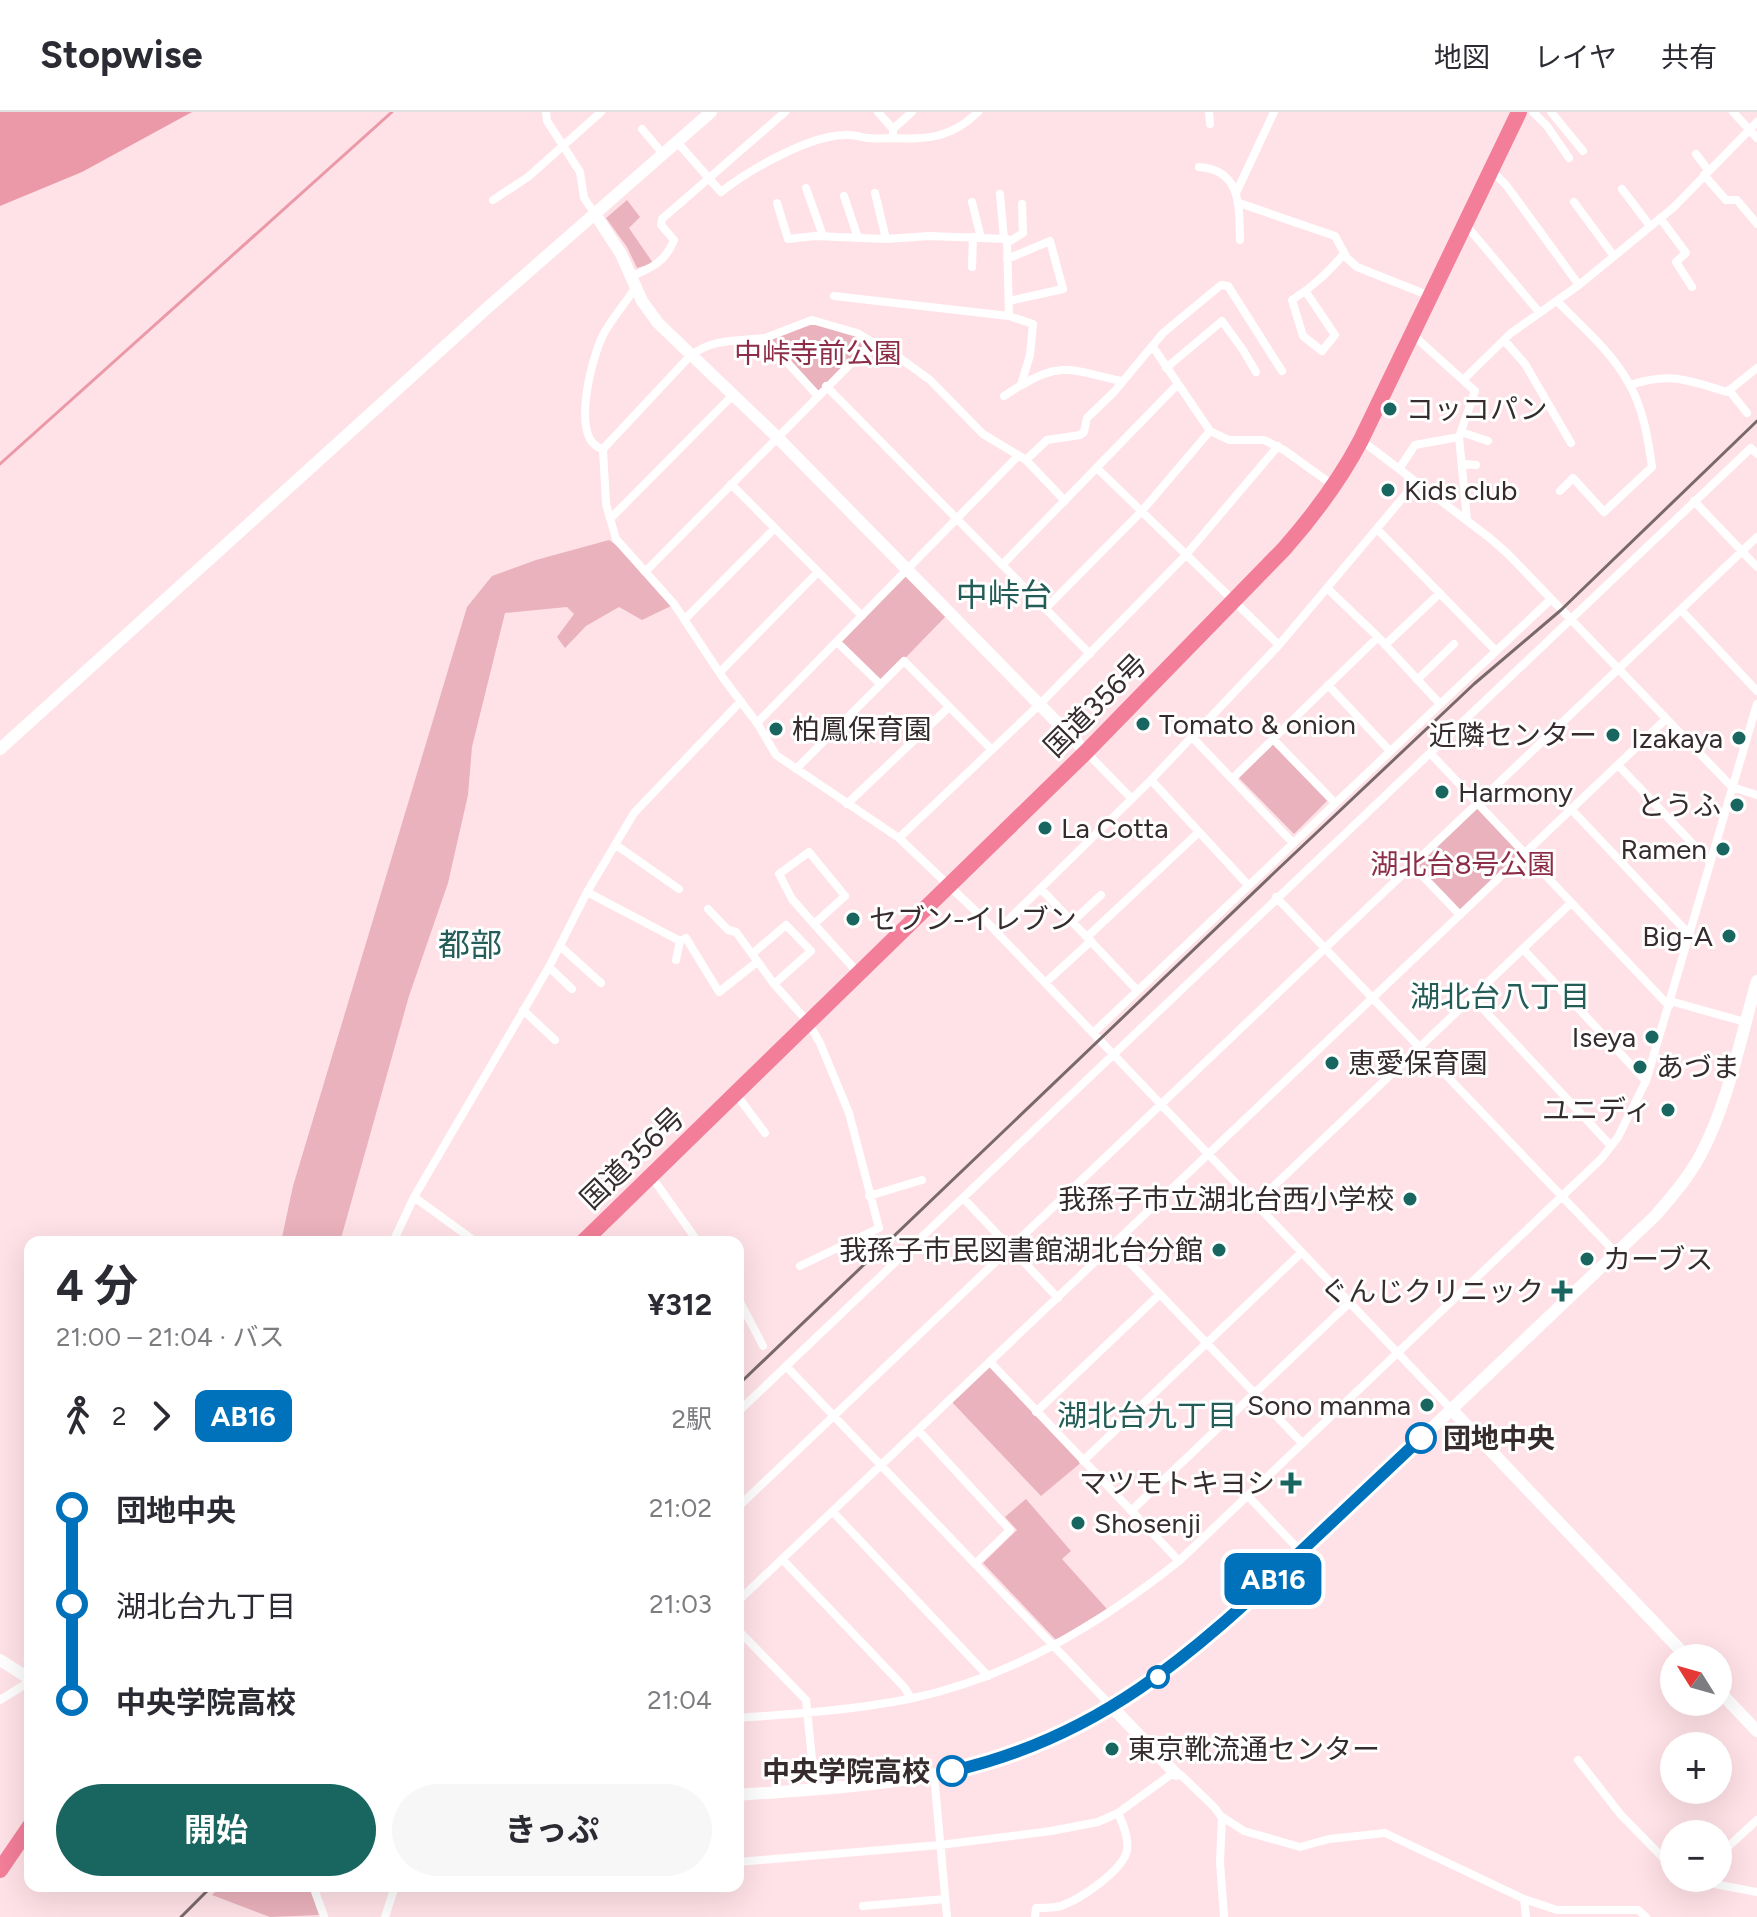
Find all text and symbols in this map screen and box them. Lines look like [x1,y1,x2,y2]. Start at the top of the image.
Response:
text: Stopwise [40,32,203,78]
text: 地図 [1434,40,1490,74]
text: レイヤ [1534,40,1617,74]
text: 共有 [1661,40,1717,74]
park label: 中峠寺前公園 [734,336,902,370]
place label: コッコパン [1406,392,1547,426]
marker: コッコパン [1381,400,1399,418]
place label: Kids club [1404,473,1517,507]
marker: Kids club [1379,481,1397,499]
district label: 中峠台 [956,576,1052,614]
street label: 国道356号 [1037,647,1153,763]
place label: Tomato & onion [1159,707,1356,741]
place label: 柏鳳保育園 [792,712,932,746]
marker: Tomato & onion [1134,715,1152,733]
place label: 近隣センター [1429,718,1597,752]
marker: 柏鳳保育園 [767,720,785,738]
place label: Izakaya [1631,721,1723,755]
marker: 近隣センター [1604,726,1622,744]
marker: Izakaya [1730,729,1748,747]
place label: Harmony [1458,775,1573,809]
marker: Harmony [1433,783,1451,801]
place label: とうふ [1637,788,1721,822]
marker: とうふ [1728,796,1746,814]
place label: La Cotta [1061,811,1169,845]
marker: La Cotta [1036,819,1054,837]
place label: Ramen [1620,832,1707,866]
marker: Ramen [1714,840,1732,858]
park label: 湖北台8号公園 [1370,847,1556,881]
place label: セブン-イレブン [869,902,1077,936]
marker: セブン-イレブン [844,910,862,928]
place label: Big-A [1642,919,1713,953]
district label: 都部 [438,926,502,964]
marker: Big-A [1720,927,1738,945]
district label: 湖北台八丁目 [1410,978,1590,1015]
place label: Iseya [1572,1020,1636,1054]
marker: Iseya [1643,1028,1661,1046]
place label: 恵愛保育園 [1348,1046,1488,1080]
place label: あづま [1656,1050,1740,1084]
marker: 恵愛保育園 [1323,1054,1341,1072]
marker: あづま [1631,1058,1649,1076]
place label: ユニディ [1542,1093,1652,1127]
street label: 国道356号 [573,1100,691,1216]
marker: ユニディ [1659,1101,1677,1119]
place label: 我孫子市立湖北台西小学校 [1058,1182,1394,1216]
marker: 我孫子市立湖北台西小学校 [1401,1190,1419,1208]
place label: 我孫子市民図書館湖北台分館 [839,1233,1203,1267]
marker: 我孫子市民図書館湖北台分館 [1210,1241,1228,1259]
place label: カーブス [1603,1242,1713,1276]
marker: カーブス [1578,1250,1596,1268]
text: 4 分 [56,1259,138,1312]
place label: ぐんじクリニック [1320,1274,1544,1308]
marker: ぐんじクリニック [1551,1280,1573,1302]
text: ¥312 [647,1286,712,1323]
text: 21:00 – 21:04 · バス [56,1321,284,1353]
place label: Sono manma [1247,1388,1411,1422]
icon: walk [56,1394,100,1438]
icon: forward [139,1394,183,1438]
marker: Sono manma [1418,1396,1436,1414]
district label: 湖北台九丁目 [1057,1397,1237,1434]
text: AB16 [211,1399,276,1433]
text: 2 [112,1400,127,1432]
text: 2駅 [671,1403,712,1435]
place label: 団地中央 [1443,1421,1555,1455]
marker: 団地中央 [1406,1423,1436,1453]
place label: マツモトキヨシ [1079,1466,1275,1500]
marker: マツモトキヨシ [1282,1474,1300,1492]
text: 団地中央 [116,1492,236,1529]
text: 21:02 [649,1492,712,1524]
place label: Shosenji [1094,1506,1201,1540]
marker: Shosenji [1069,1514,1087,1532]
line badge: AB16 [1217,1553,1329,1605]
text: AB16 [1240,1562,1306,1596]
text: 湖北台九丁目 [116,1588,296,1625]
text: 21:03 [649,1588,712,1620]
north arrow [1660,1644,1732,1716]
map controls [1660,1644,1732,1892]
unlabelled marker [1147,1666,1169,1688]
text: 中央学院高校 [116,1684,296,1721]
text: 21:04 [647,1684,712,1716]
place label: 東京靴流通センター [1128,1732,1380,1766]
button: + [1660,1732,1732,1804]
marker: 東京靴流通センター [1103,1740,1121,1758]
place label: 中央学院高校 [762,1754,930,1788]
marker: 中央学院高校 [937,1756,967,1786]
button: 開始 [56,1784,376,1876]
button: きっぷ [392,1784,712,1876]
button: − [1660,1820,1732,1892]

